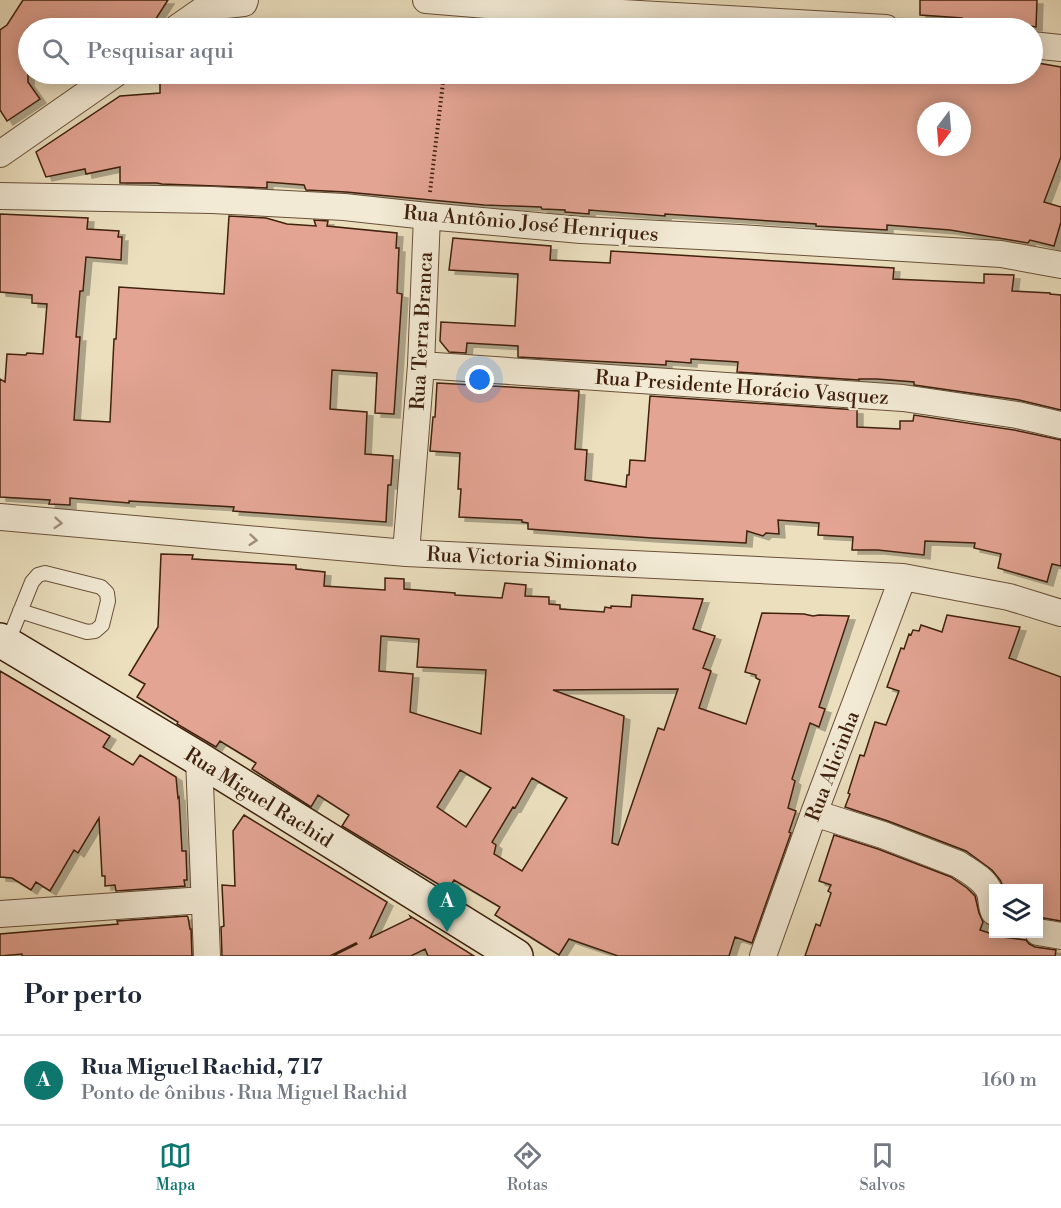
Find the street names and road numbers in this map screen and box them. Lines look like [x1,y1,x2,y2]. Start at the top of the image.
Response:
street label: Rua Antônio José Henriques [402,201,660,248]
street label: Rua Terra Branca [406,250,439,411]
street label: Rua Presidente Horácio Vasquez [594,366,890,411]
street label: Rua Victoria Simionato [426,542,638,578]
street label: Rua Alicinha [801,707,866,825]
street label: Rua Miguel Rachid [180,743,337,854]

